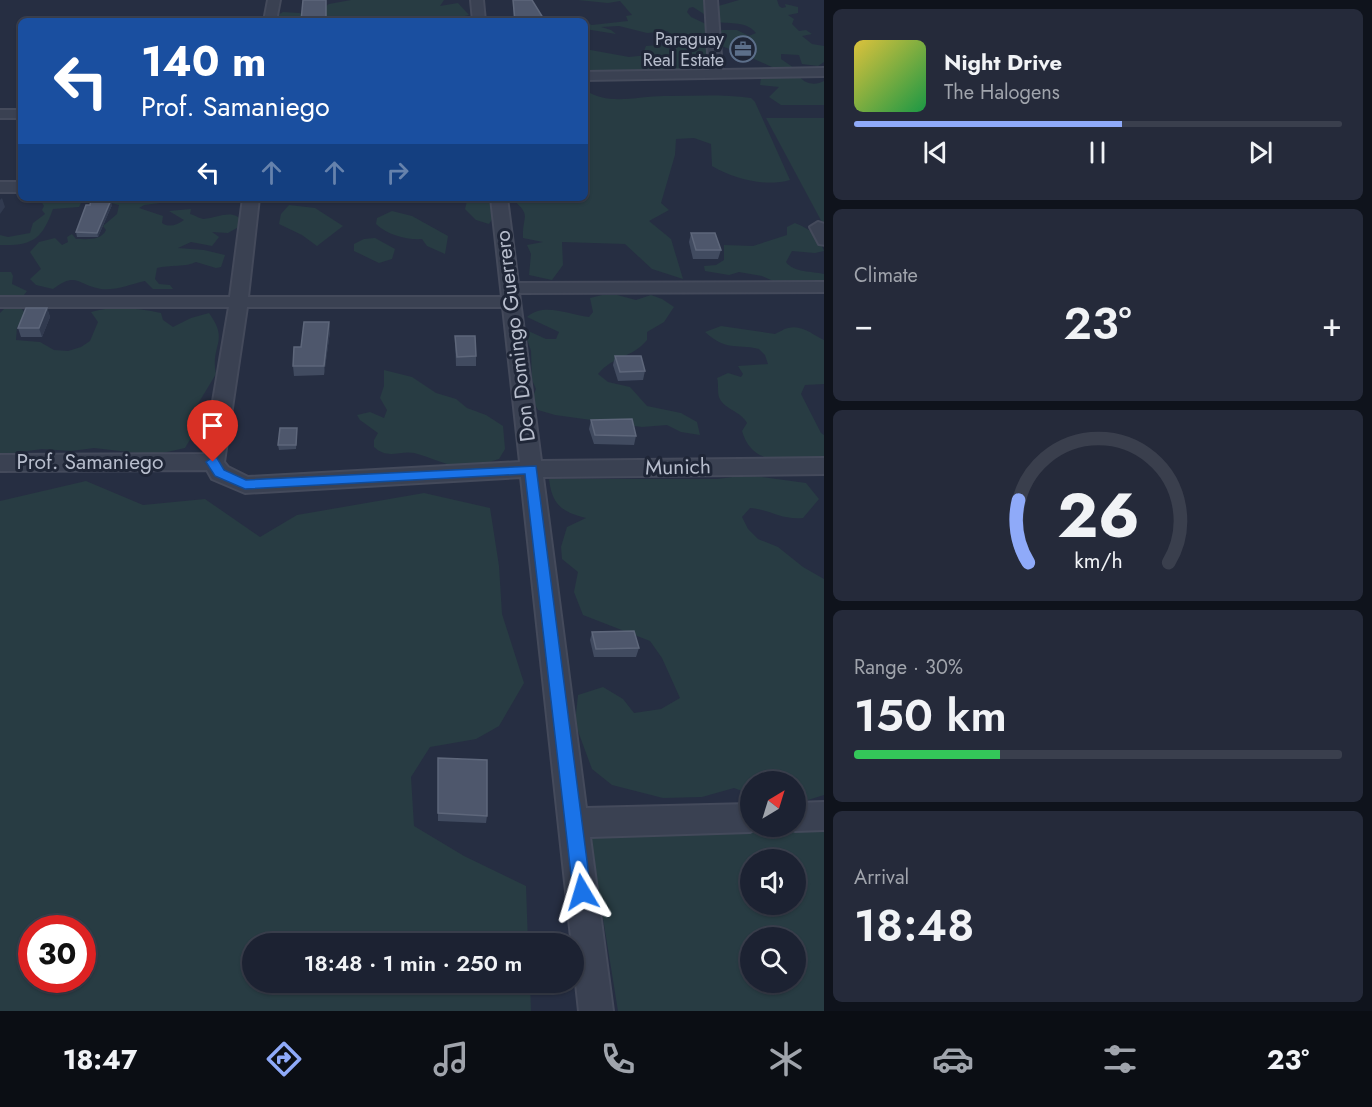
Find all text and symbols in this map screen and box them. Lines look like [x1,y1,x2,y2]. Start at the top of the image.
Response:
place label: Paraguay Real Estate [643,26,724,73]
text: 140 m [141,31,267,92]
office icon: Paraguay Real Estate [728,34,758,64]
icon: left [42,42,120,120]
text: Night Drive [944,46,1062,78]
text: The Halogens [944,78,1060,107]
text: Prof. Samaniego [141,87,330,126]
icon: previous [919,136,952,169]
icon: pause [1081,136,1114,169]
icon: next [1244,136,1277,169]
icon: left [192,156,225,189]
icon: ahead [255,156,288,189]
icon: ahead [318,156,351,189]
icon: right [381,156,414,189]
street label: Don Domingo Guerrero [487,229,543,443]
text: Climate [854,261,918,290]
text: 23° [1063,291,1132,356]
text: − [854,301,873,348]
text: + [1322,301,1342,348]
pin [187,400,238,462]
icon: arrive [196,409,229,442]
street label: Prof. Samaniego [17,447,163,477]
street label: Munich [645,451,711,483]
text: 26 [1057,470,1139,560]
text: km/h [1074,545,1122,576]
text: Range · 30% [854,653,963,682]
text: 150 km [854,683,1007,748]
north arrow [740,771,806,837]
map controls [740,771,806,993]
button: sound [740,849,806,915]
position arrow [550,860,614,924]
text: Arrival [854,863,909,892]
text: 18:48 [854,893,974,958]
speed limit sign: 30 [18,915,96,993]
button: search [740,927,806,993]
text: 18:48 · 1 min · 250 m [304,947,522,979]
icon: directions [263,1038,305,1080]
icon: music [430,1038,472,1080]
icon: phone [597,1038,639,1080]
icon: climate [765,1038,807,1080]
icon: car [932,1038,974,1080]
icon: filters [1099,1038,1141,1080]
text: 18:47 [63,1040,137,1079]
text: 23° [1267,1040,1309,1079]

